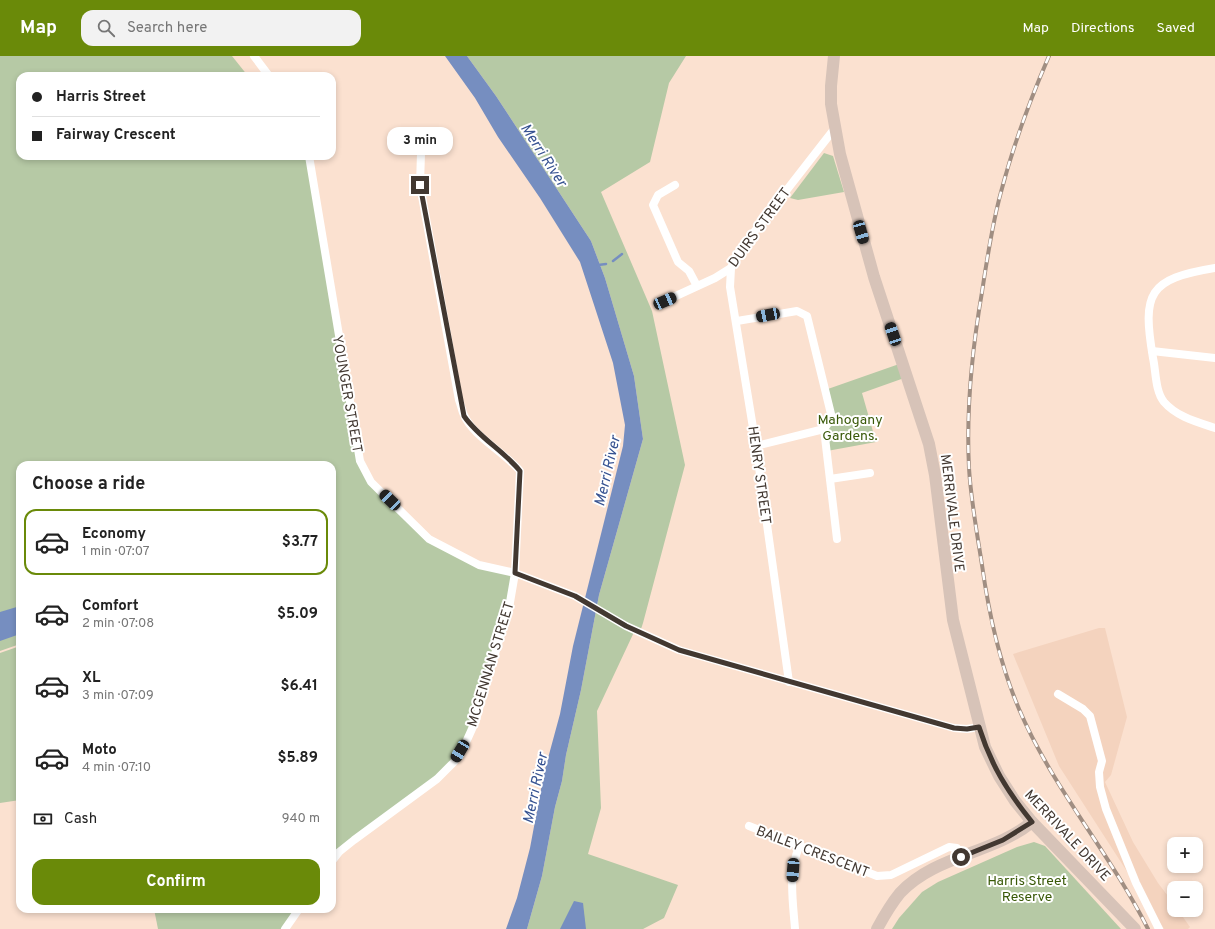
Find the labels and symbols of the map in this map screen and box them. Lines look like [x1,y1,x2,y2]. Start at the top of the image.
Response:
water label: Merri River [515,121,571,192]
callout: 3 min [387,127,453,155]
route end [411,176,429,194]
street label: DUIRS STREET [726,185,795,271]
car [852,219,870,245]
car [652,291,678,311]
car [755,307,781,323]
car [883,321,903,347]
street label: YOUNGER STREET [328,334,365,455]
park label: Mahogany Gardens. [817,412,883,445]
street label: HENRY STREET [743,425,774,525]
water label: Merri River [591,433,626,508]
street label: MERRIVALE DRIVE [936,453,967,573]
car [377,487,403,513]
street label: MCGENNAN STREET [464,600,519,729]
car [449,738,471,764]
water label: Merri River [520,750,553,825]
street label: MERRIVALE DRIVE [1020,787,1114,885]
street label: BAILEY CRESCENT [754,823,871,882]
route start [952,848,970,866]
car [786,858,800,882]
park label: Harris Street Reserve [987,873,1067,906]

